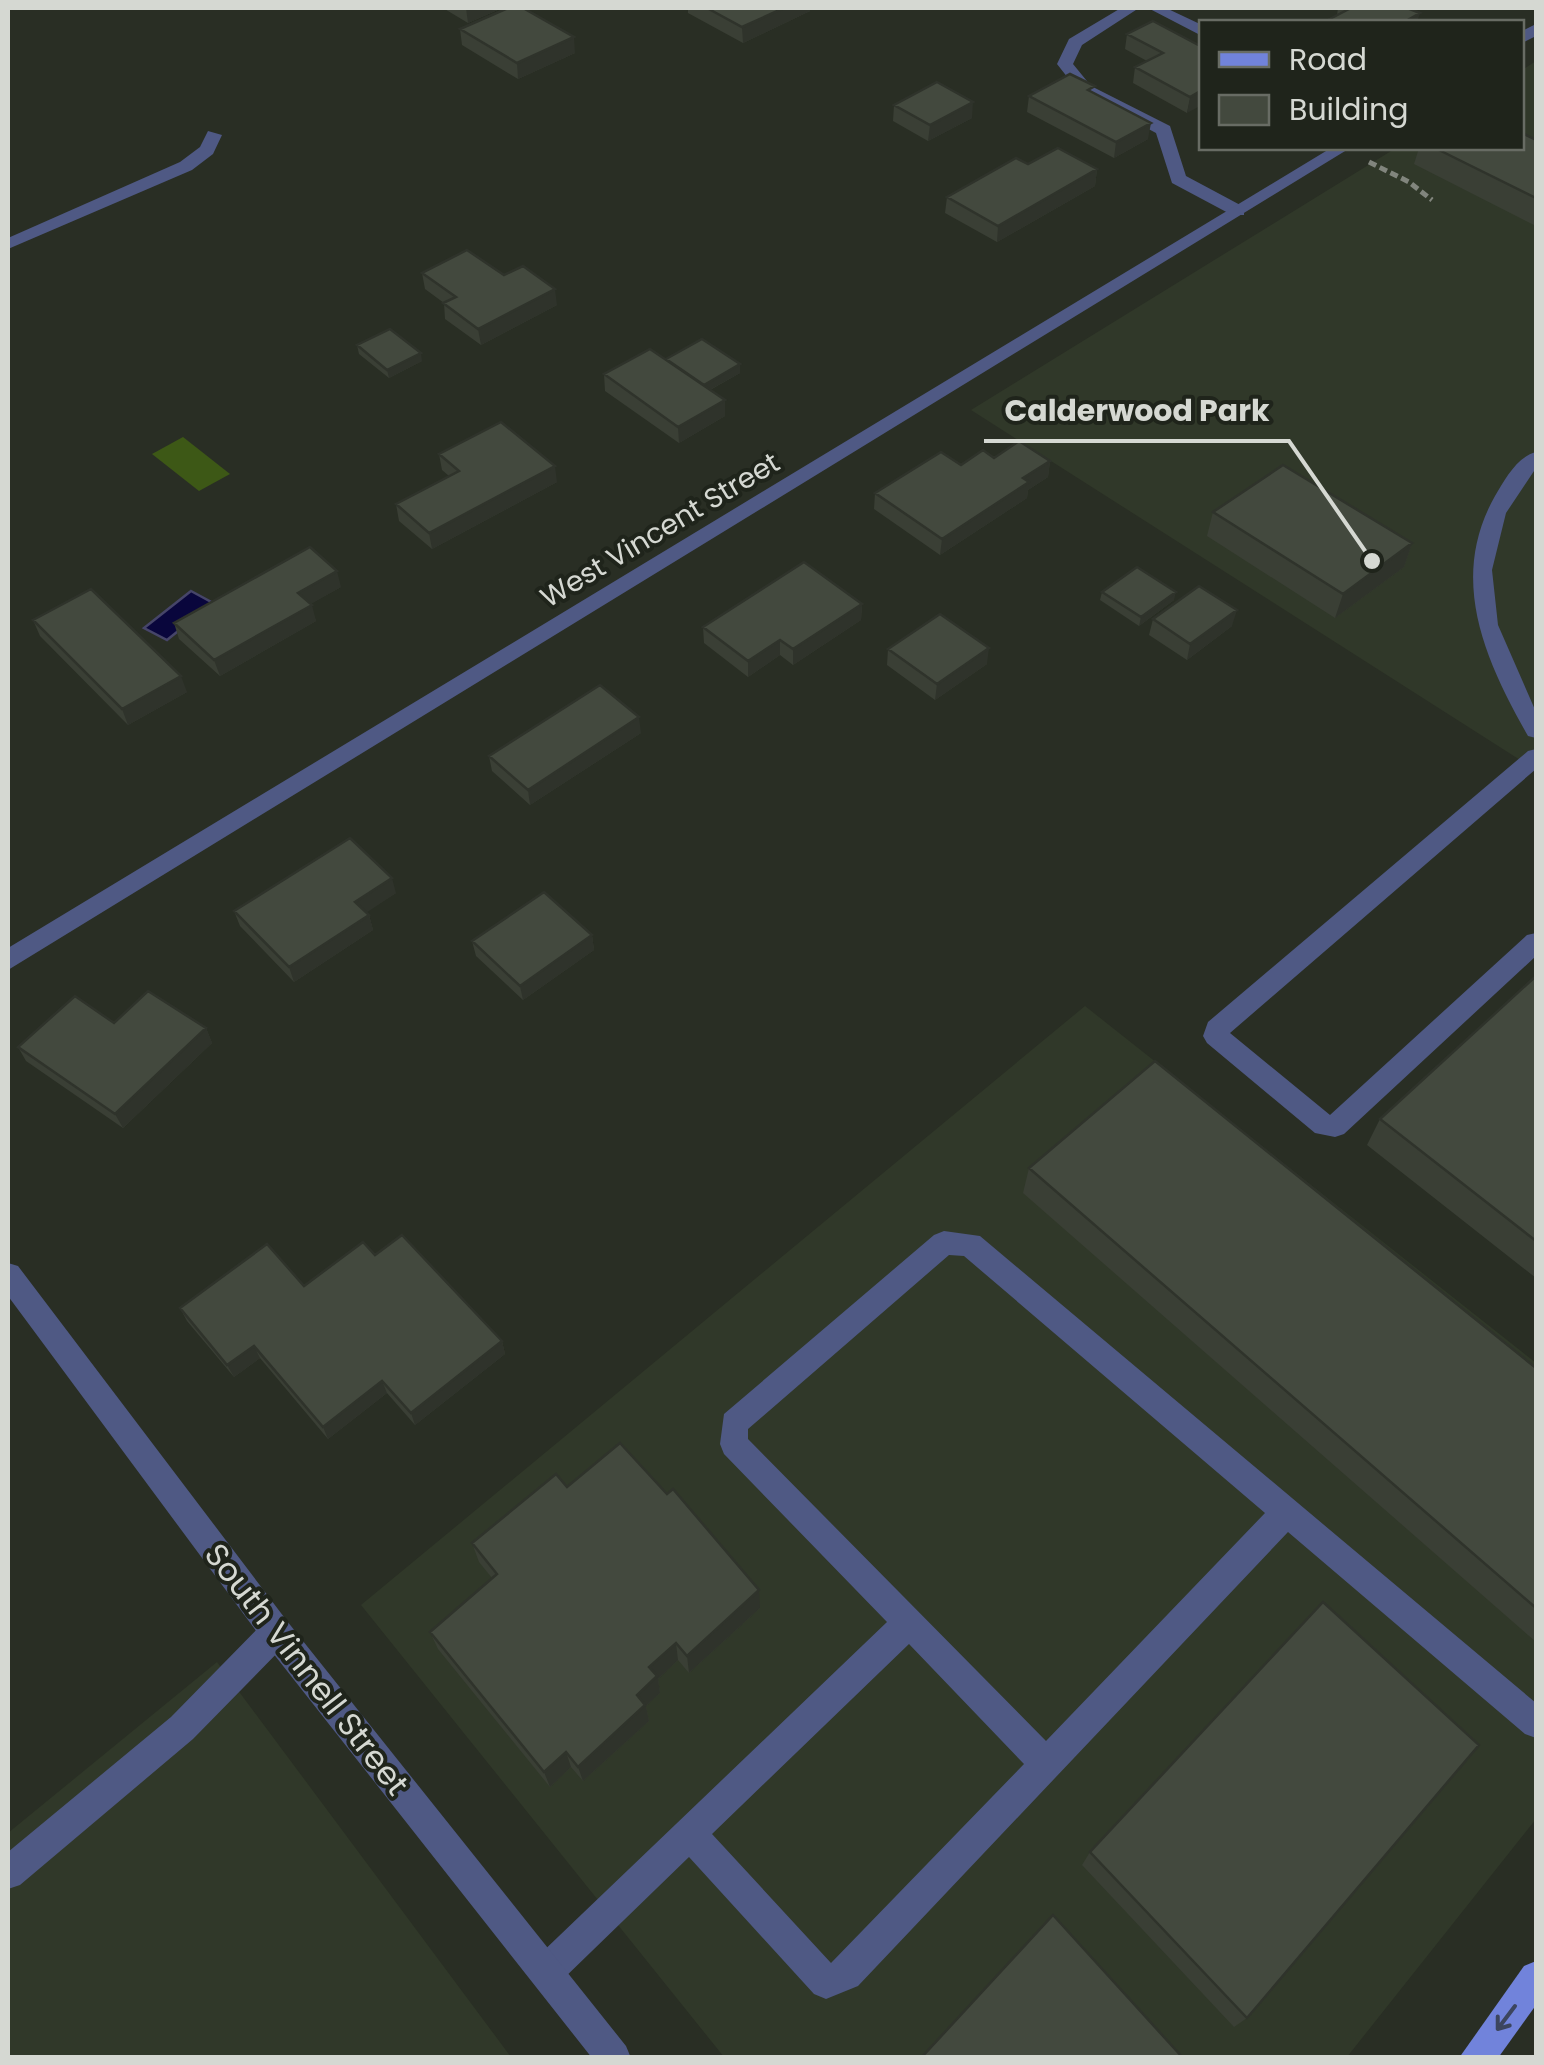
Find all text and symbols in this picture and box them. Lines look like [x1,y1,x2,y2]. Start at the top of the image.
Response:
legend [1199,20,1524,150]
text: Road [1289,38,1367,81]
text: Building [1289,88,1409,131]
callout: Calderwood Park [984,381,1289,441]
text: Calderwood Park [1004,389,1270,432]
street label: West Vincent Street [533,443,787,617]
street label: South Vinnell Street [194,1534,420,1804]
one-way arrow [1496,2004,1517,2031]

